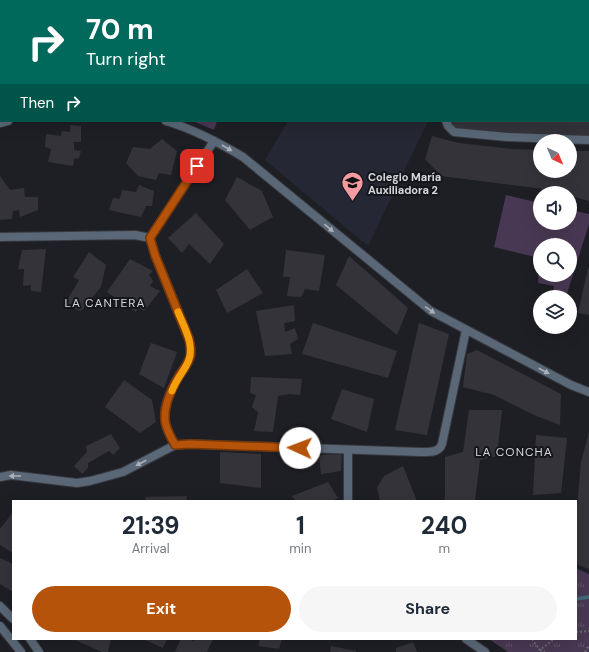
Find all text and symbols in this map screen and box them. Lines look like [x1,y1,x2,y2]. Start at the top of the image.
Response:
text: 70 m [86,11,154,48]
icon: right [20,16,72,68]
text: Turn right [86,47,166,71]
icon: right [62,92,84,114]
text: Then [20,93,54,113]
north arrow [533,134,577,178]
map controls [533,134,577,334]
one-way arrow [221,144,233,151]
pin [180,149,214,183]
icon: arrive [186,155,208,177]
school or university icon: Colegio María Auxiliadora 2 [339,170,365,203]
place label: Colegio María Auxiliadora 2 [368,170,441,197]
button: sound [533,186,577,230]
one-way arrow [324,224,334,233]
button: search [533,238,577,282]
button: layers [533,290,577,334]
district label: LA CANTERA [65,295,145,311]
one-way arrow [425,306,435,314]
one-way arrow [539,368,550,375]
position arrow [279,427,321,469]
district label: LA CONCHA [475,444,553,460]
one-way arrow [135,460,146,466]
one-way arrow [8,473,21,479]
text: 21:39 [122,510,180,541]
text: 1 [296,510,305,541]
text: 240 [421,510,467,541]
text: Arrival [132,540,170,557]
text: min [289,540,311,557]
text: m [438,540,450,557]
button: Exit [32,586,291,632]
button: Share [299,586,557,632]

